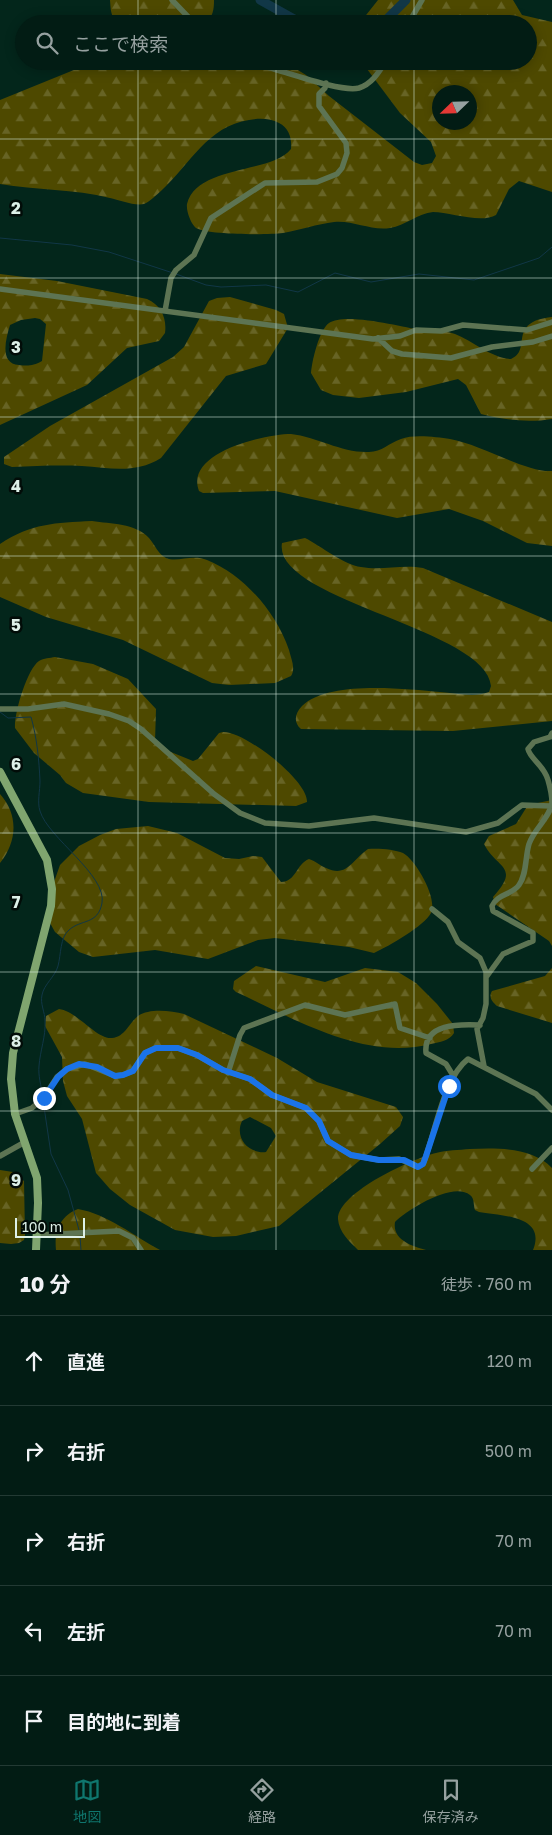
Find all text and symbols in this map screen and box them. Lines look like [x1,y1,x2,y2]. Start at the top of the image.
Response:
search box [15,15,537,70]
icon: search [33,29,61,57]
text: ここで検索 [73,32,168,55]
north arrow [432,85,477,130]
text: 2 [11,198,21,218]
text: 3 [11,337,21,357]
text: 4 [11,476,21,496]
text: 5 [11,615,21,635]
text: 6 [11,754,21,774]
text: 7 [12,892,21,912]
text: 8 [11,1031,21,1051]
route start [438,1075,461,1098]
route end [33,1087,56,1110]
text: 9 [11,1170,21,1190]
scale bar [15,1215,85,1238]
text: 100 m [22,1218,62,1235]
text: 10 分 [20,1271,71,1297]
text: 徒歩 · 760 m [441,1274,532,1294]
icon: ahead [20,1347,48,1375]
text: 直進 [67,1350,105,1373]
text: 120 m [487,1351,532,1371]
icon: right [20,1437,48,1465]
text: 右折 [67,1440,105,1463]
text: 500 m [485,1441,532,1461]
icon: right [20,1527,48,1555]
text: 右折 [67,1530,105,1553]
text: 70 m [495,1531,532,1551]
icon: left [20,1617,48,1645]
text: 左折 [67,1620,105,1643]
text: 70 m [495,1621,532,1641]
icon: arrive [20,1707,48,1735]
text: 目的地に到着 [67,1710,181,1733]
tab: 地図 [73,1776,101,1826]
tab: 経路 [248,1776,276,1826]
tab: 保存済み [423,1776,479,1826]

